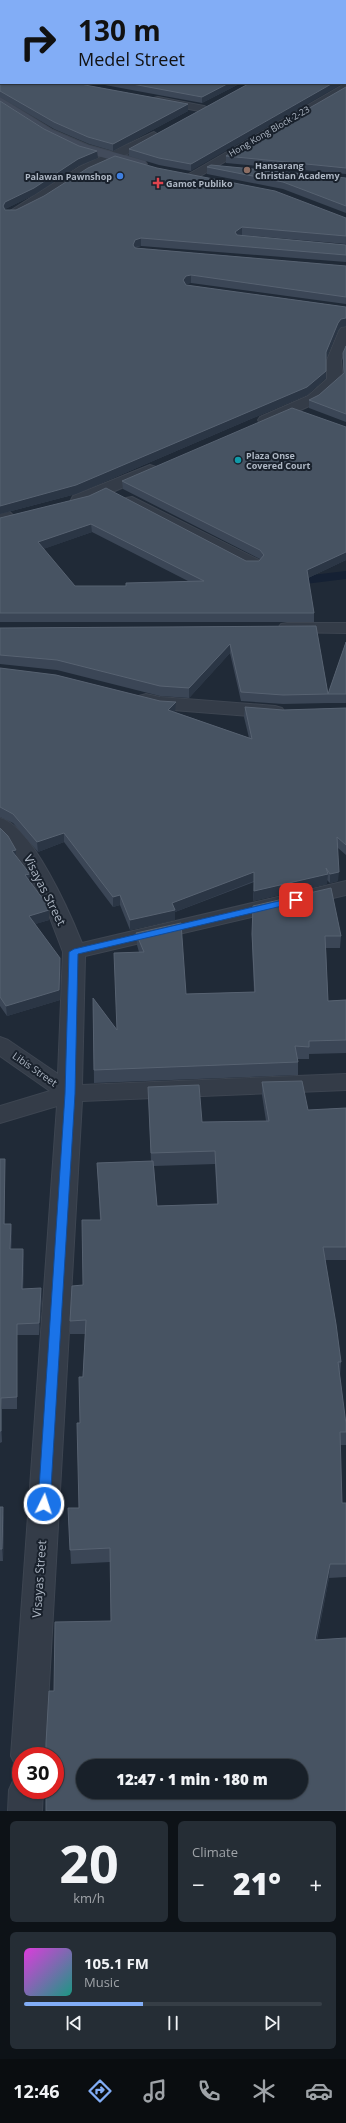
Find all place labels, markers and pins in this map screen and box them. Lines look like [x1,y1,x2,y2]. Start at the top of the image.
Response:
place label: Hansarang Christian Academy [255,159,340,182]
marker: Hansarang Christian Academy [242,165,252,175]
place label: Palawan Pawnshop [25,170,112,183]
marker: Palawan Pawnshop [115,171,125,181]
place label: Gamot Publiko [166,177,233,190]
marker: Gamot Publiko [153,178,163,188]
place label: Plaza Onse Covered Court [246,449,310,472]
marker: Plaza Onse Covered Court [233,455,243,465]
pin [279,883,313,917]

